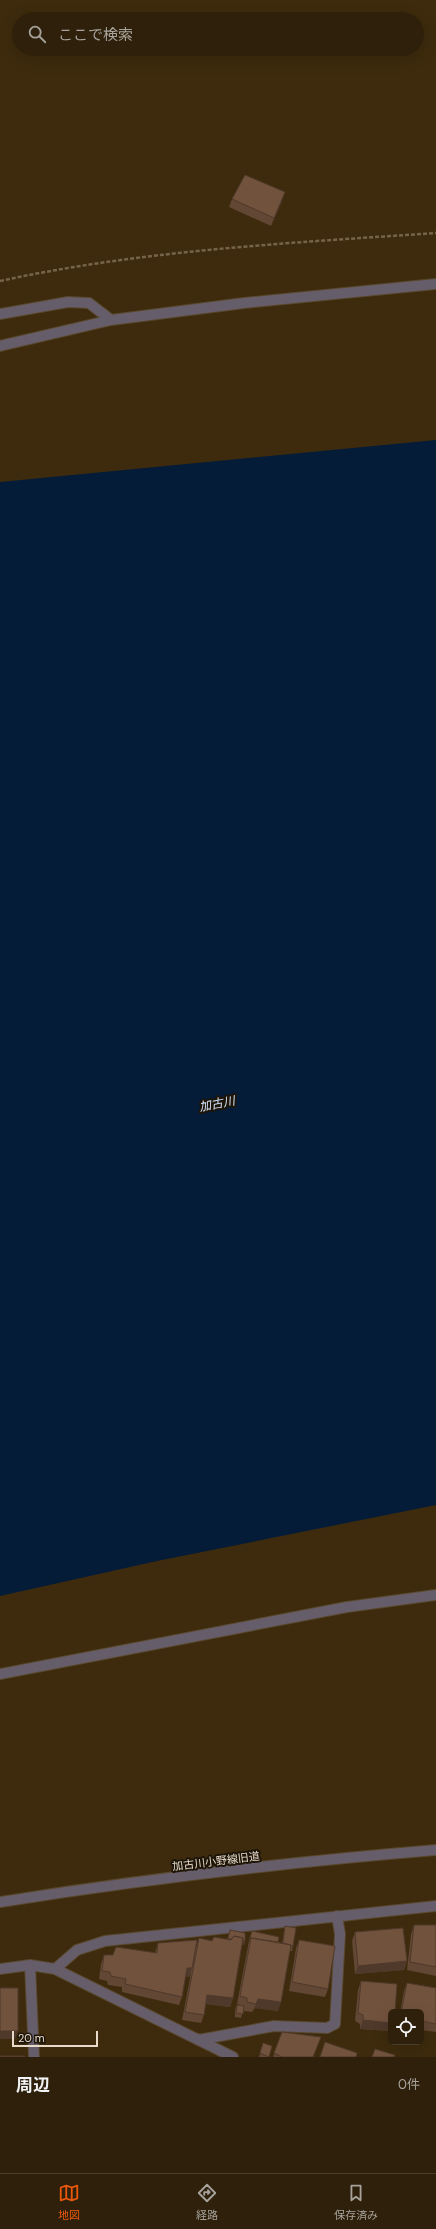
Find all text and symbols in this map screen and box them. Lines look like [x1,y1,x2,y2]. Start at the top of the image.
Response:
search box [12,12,424,56]
icon: search [26,23,48,45]
text: ここで検索 [58,25,133,45]
water label: 加古川 [198,1092,238,1115]
street label: 加古川小野線旧道 [171,1849,261,1873]
map controls [388,2009,424,2045]
button: locate [388,2009,424,2045]
scale bar [12,2029,98,2048]
text: 20 m [18,2031,44,2045]
text: 周辺 [16,2074,50,2096]
text: 0件 [398,2076,420,2093]
tab: 地図 [58,2182,80,2222]
tab: 経路 [196,2182,218,2222]
tab: 保存済み [334,2182,378,2222]

